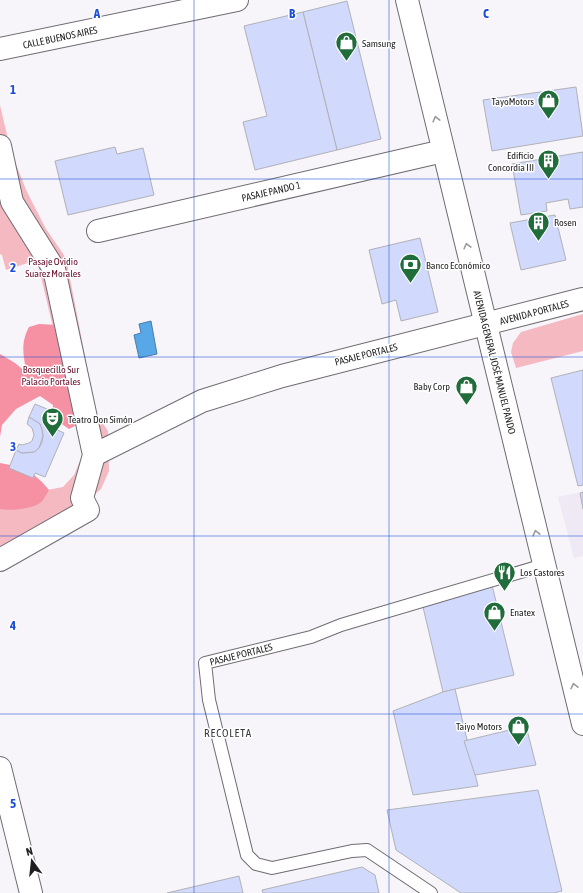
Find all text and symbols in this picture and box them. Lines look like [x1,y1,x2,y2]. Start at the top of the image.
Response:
text: A [93,6,101,21]
text: B [289,6,296,21]
text: C [483,6,489,21]
street label: CALLE BUENOS AIRES [22,24,98,51]
shop icon: Samsung [334,30,360,63]
place label: Samsung [362,38,396,49]
text: 1 [10,82,16,97]
shop icon: TayoMotors [536,88,562,121]
place label: TayoMotors [492,96,534,107]
one-way arrow [432,116,440,123]
building icon: Edificio Concordia III [536,148,562,181]
place label: Edificio Concordia III [488,150,534,173]
street label: PASAJE PANDO 1 [241,179,302,204]
building icon: Rosen [525,209,551,242]
place label: Rosen [554,217,577,228]
one-way arrow [463,243,471,249]
bank icon: Banco Económico [398,252,424,285]
park label: Pasaje Ovidio Suarez Morales [25,256,81,279]
text: 2 [10,260,16,275]
place label: Banco Económico [426,260,490,271]
street label: AVENIDA GENERAL JOSÉ MANUEL PANDO [471,289,518,435]
street label: AVENIDA PORTALES [498,298,570,327]
street label: PASAJE PORTALES [334,341,399,368]
park label: Bosquecillo Sur Palacio Portales [21,364,81,387]
shop icon: Baby Corp [453,373,479,406]
place label: Baby Corp [414,381,450,392]
theatre icon: Teatro Don Simón [39,406,65,439]
place label: Teatro Don Simón [68,414,133,425]
text: 3 [10,439,16,454]
one-way arrow [533,530,541,536]
restaurant icon: Los Castores [492,559,518,592]
place label: Los Castores [520,567,565,578]
shop icon: Enatex [481,599,507,632]
place label: Enatex [510,607,535,618]
text: 4 [9,618,16,633]
street label: PASAJE PORTALES [209,641,274,668]
one-way arrow [570,683,579,690]
shop icon: Taiyo Motors [505,713,531,746]
place label: Taiyo Motors [456,721,502,732]
district label: RECOLETA [204,727,252,739]
text: 5 [10,796,16,811]
north arrow [12,841,52,881]
text: N [25,845,34,858]

